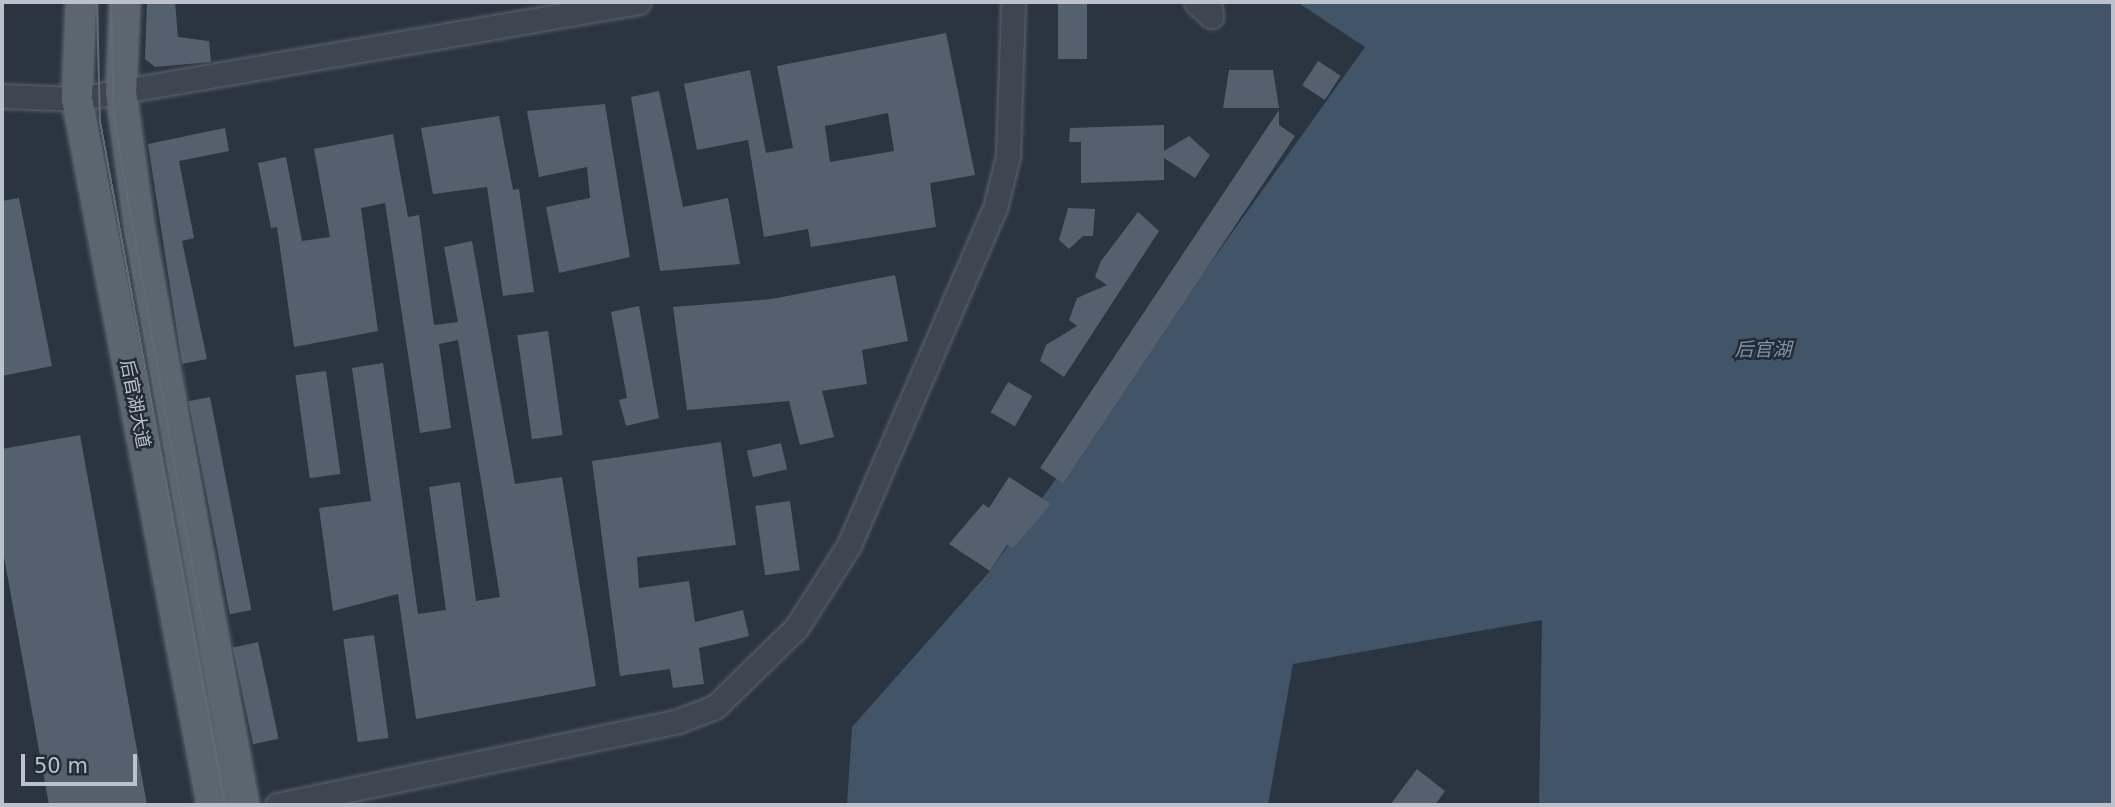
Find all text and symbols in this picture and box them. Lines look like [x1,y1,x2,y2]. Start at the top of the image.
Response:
water label: 后官湖 [1735,339,1791,361]
street label: 后官湖大道 [116,358,154,450]
scale bar [24,740,140,784]
text: 50 m [34,754,88,778]

